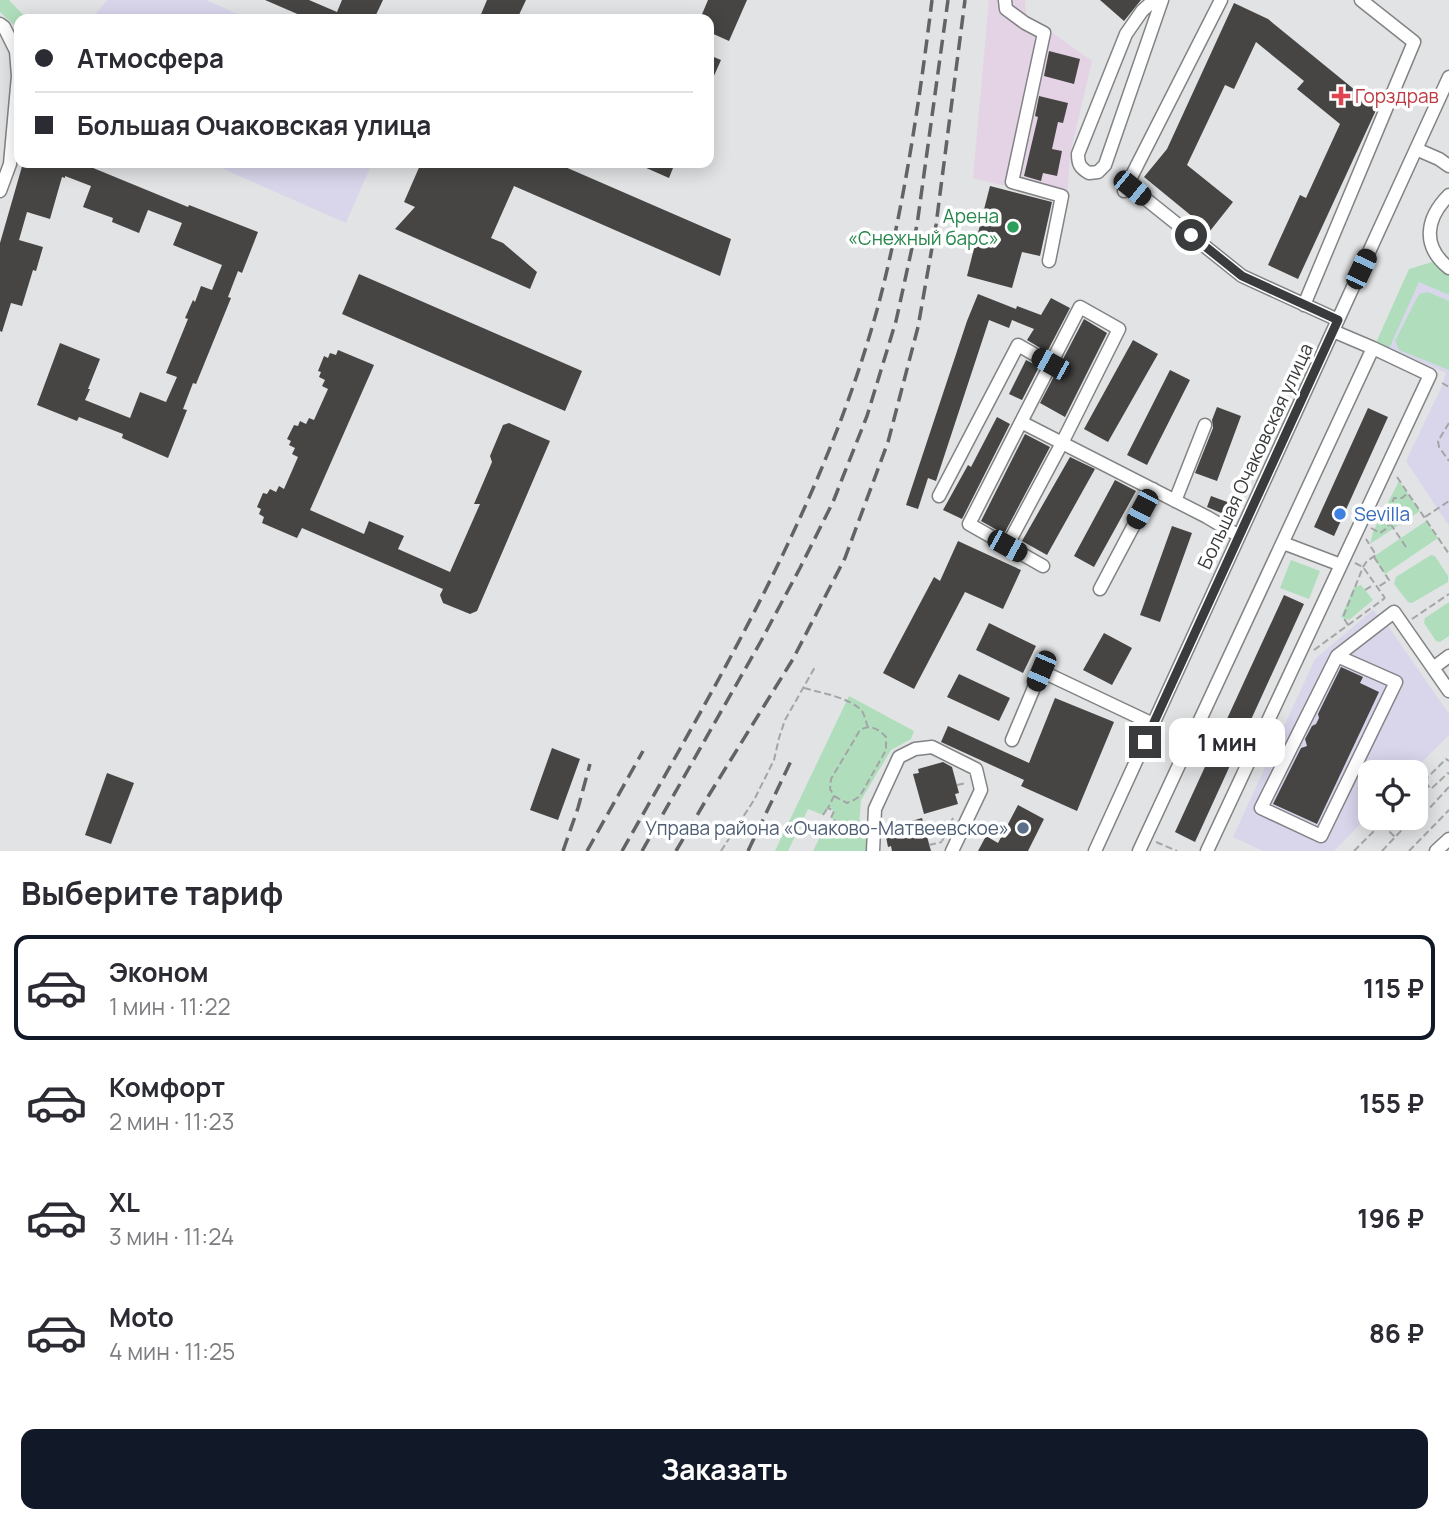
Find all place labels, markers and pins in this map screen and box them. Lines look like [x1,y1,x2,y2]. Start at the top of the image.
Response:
place label: Горздрав [1355,83,1439,109]
marker: Горздрав [1333,88,1349,104]
place label: Арена «Снежный барс» [848,203,999,251]
marker: Арена «Снежный барс» [1005,219,1021,235]
place label: Sevilla [1354,501,1410,527]
marker: Sevilla [1332,506,1348,522]
place label: Управа района «Очаково-Матвеевское» [645,815,1009,841]
marker: Управа района «Очаково-Матвеевское» [1015,820,1031,836]

